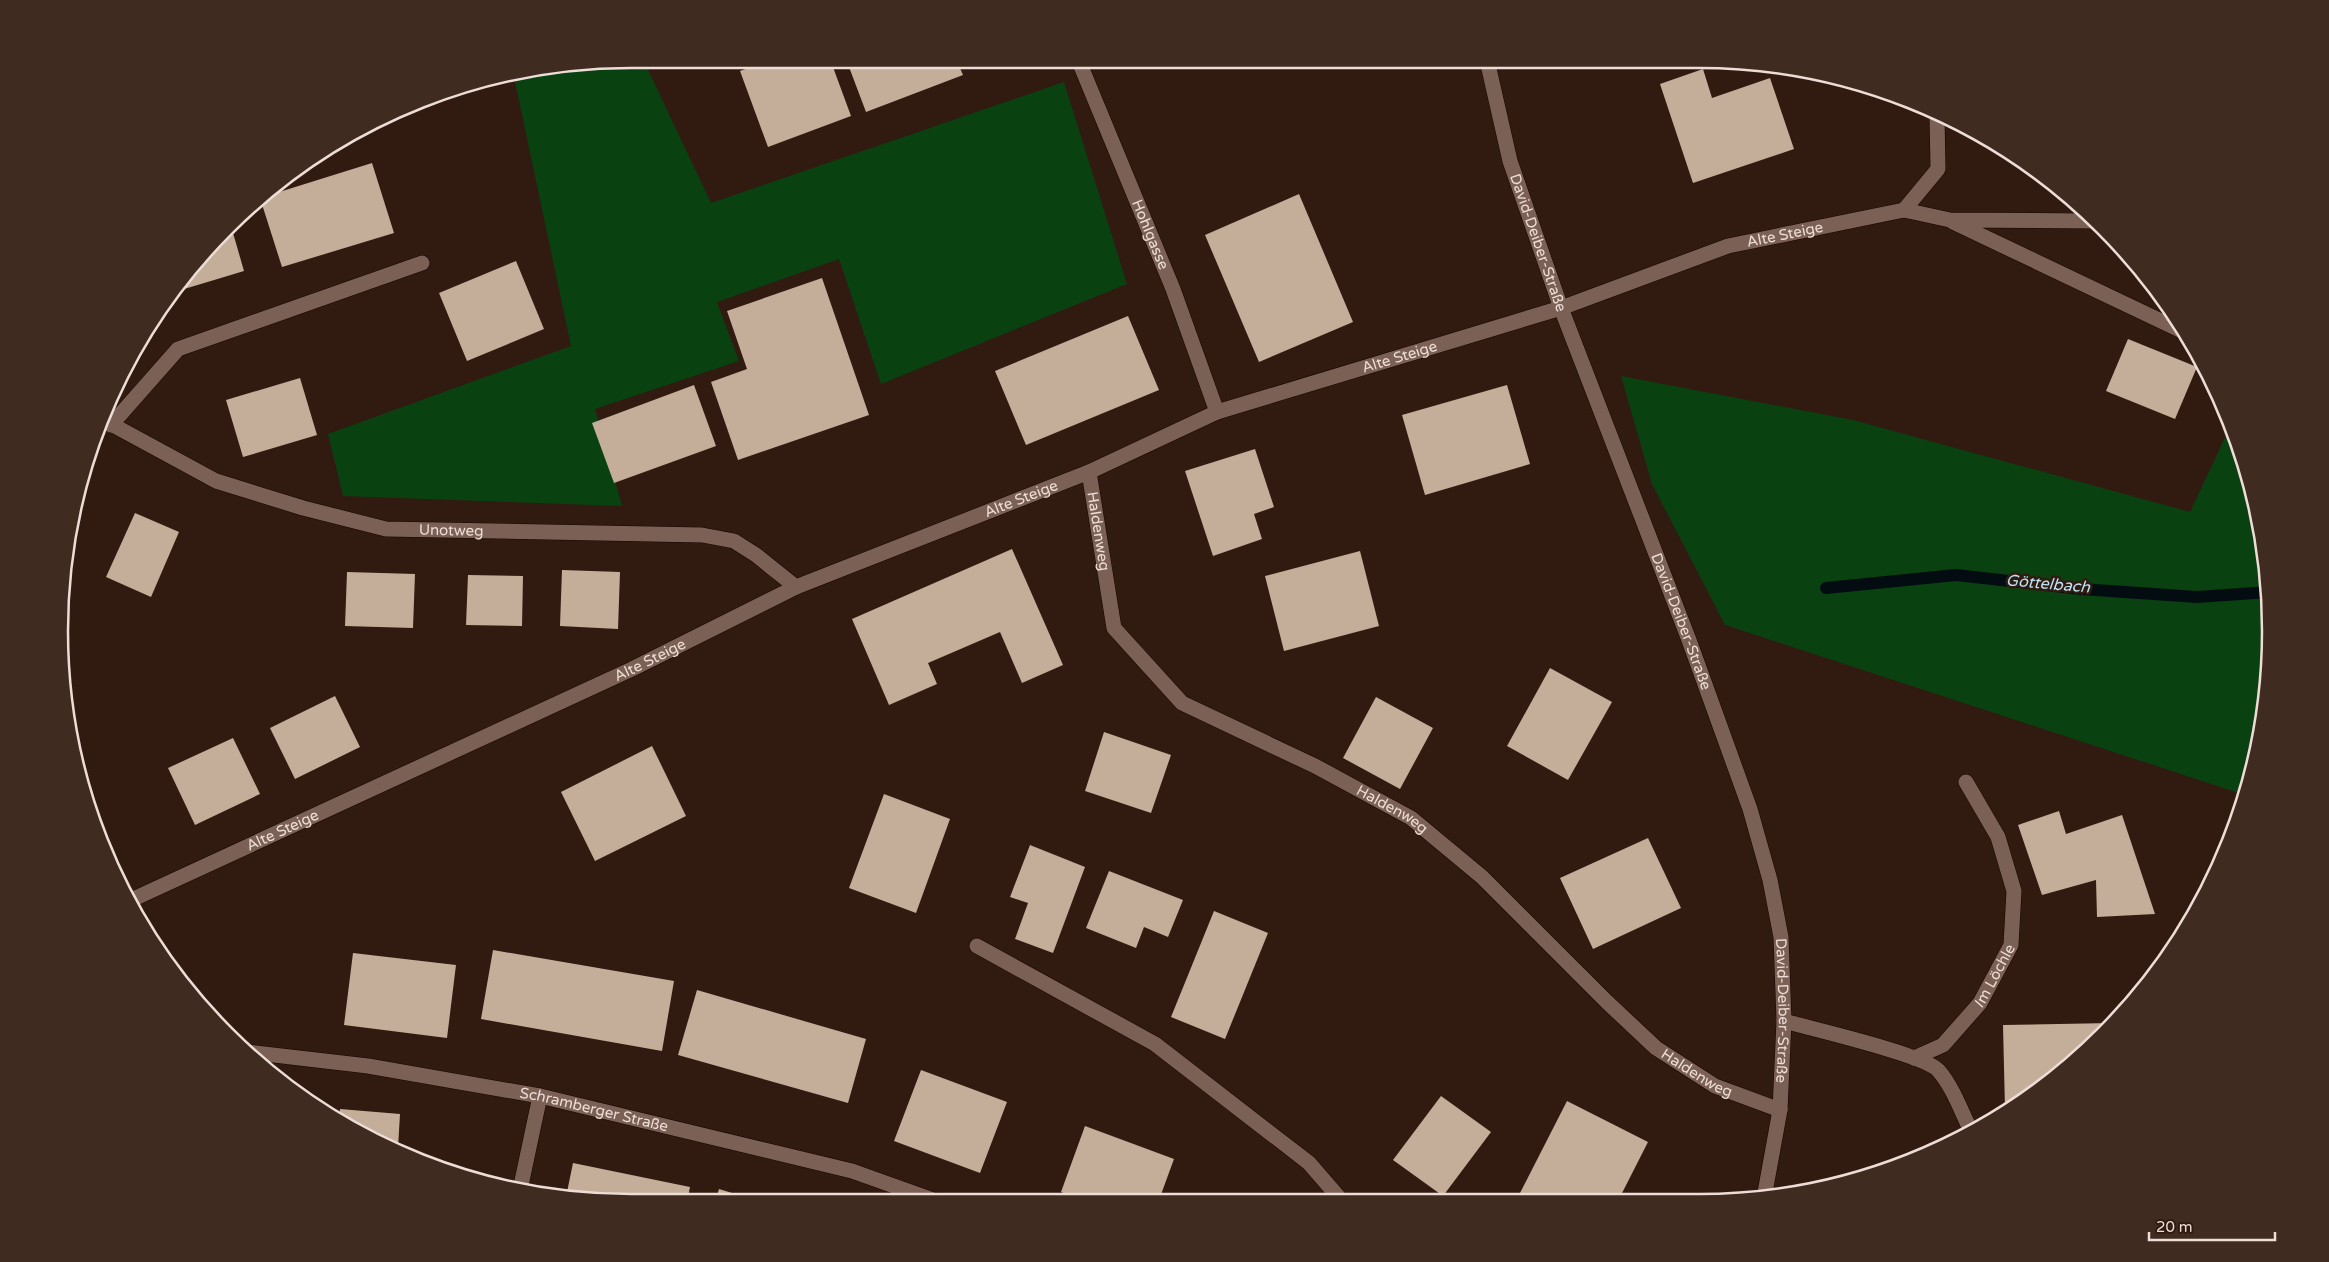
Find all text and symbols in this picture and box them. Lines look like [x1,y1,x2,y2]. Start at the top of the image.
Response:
street label: David-Deiber-Straße [1506,171,1571,314]
street label: Hohlgasse [1128,197,1173,272]
street label: Alte Steige [1745,218,1825,251]
street label: Alte Steige [1360,337,1439,377]
street label: Alte Steige [982,476,1060,521]
street label: Haldenweg [1083,490,1114,572]
street label: Unotweg [419,521,484,540]
street label: David-Deiber-Straße [1647,550,1715,692]
water label: Göttelbach [2005,570,2092,598]
street label: Alte Steige [611,635,689,685]
street label: Haldenweg [1353,781,1432,837]
street label: Alte Steige [243,806,322,855]
street label: David-Deiber-Straße [1772,938,1793,1083]
street label: Im Löchle [1971,941,2019,1011]
street label: Haldenweg [1658,1045,1735,1101]
street label: Schramberger Straße [518,1084,670,1136]
scale bar [2149,1210,2275,1242]
text: 20 m [2156,1218,2193,1236]

